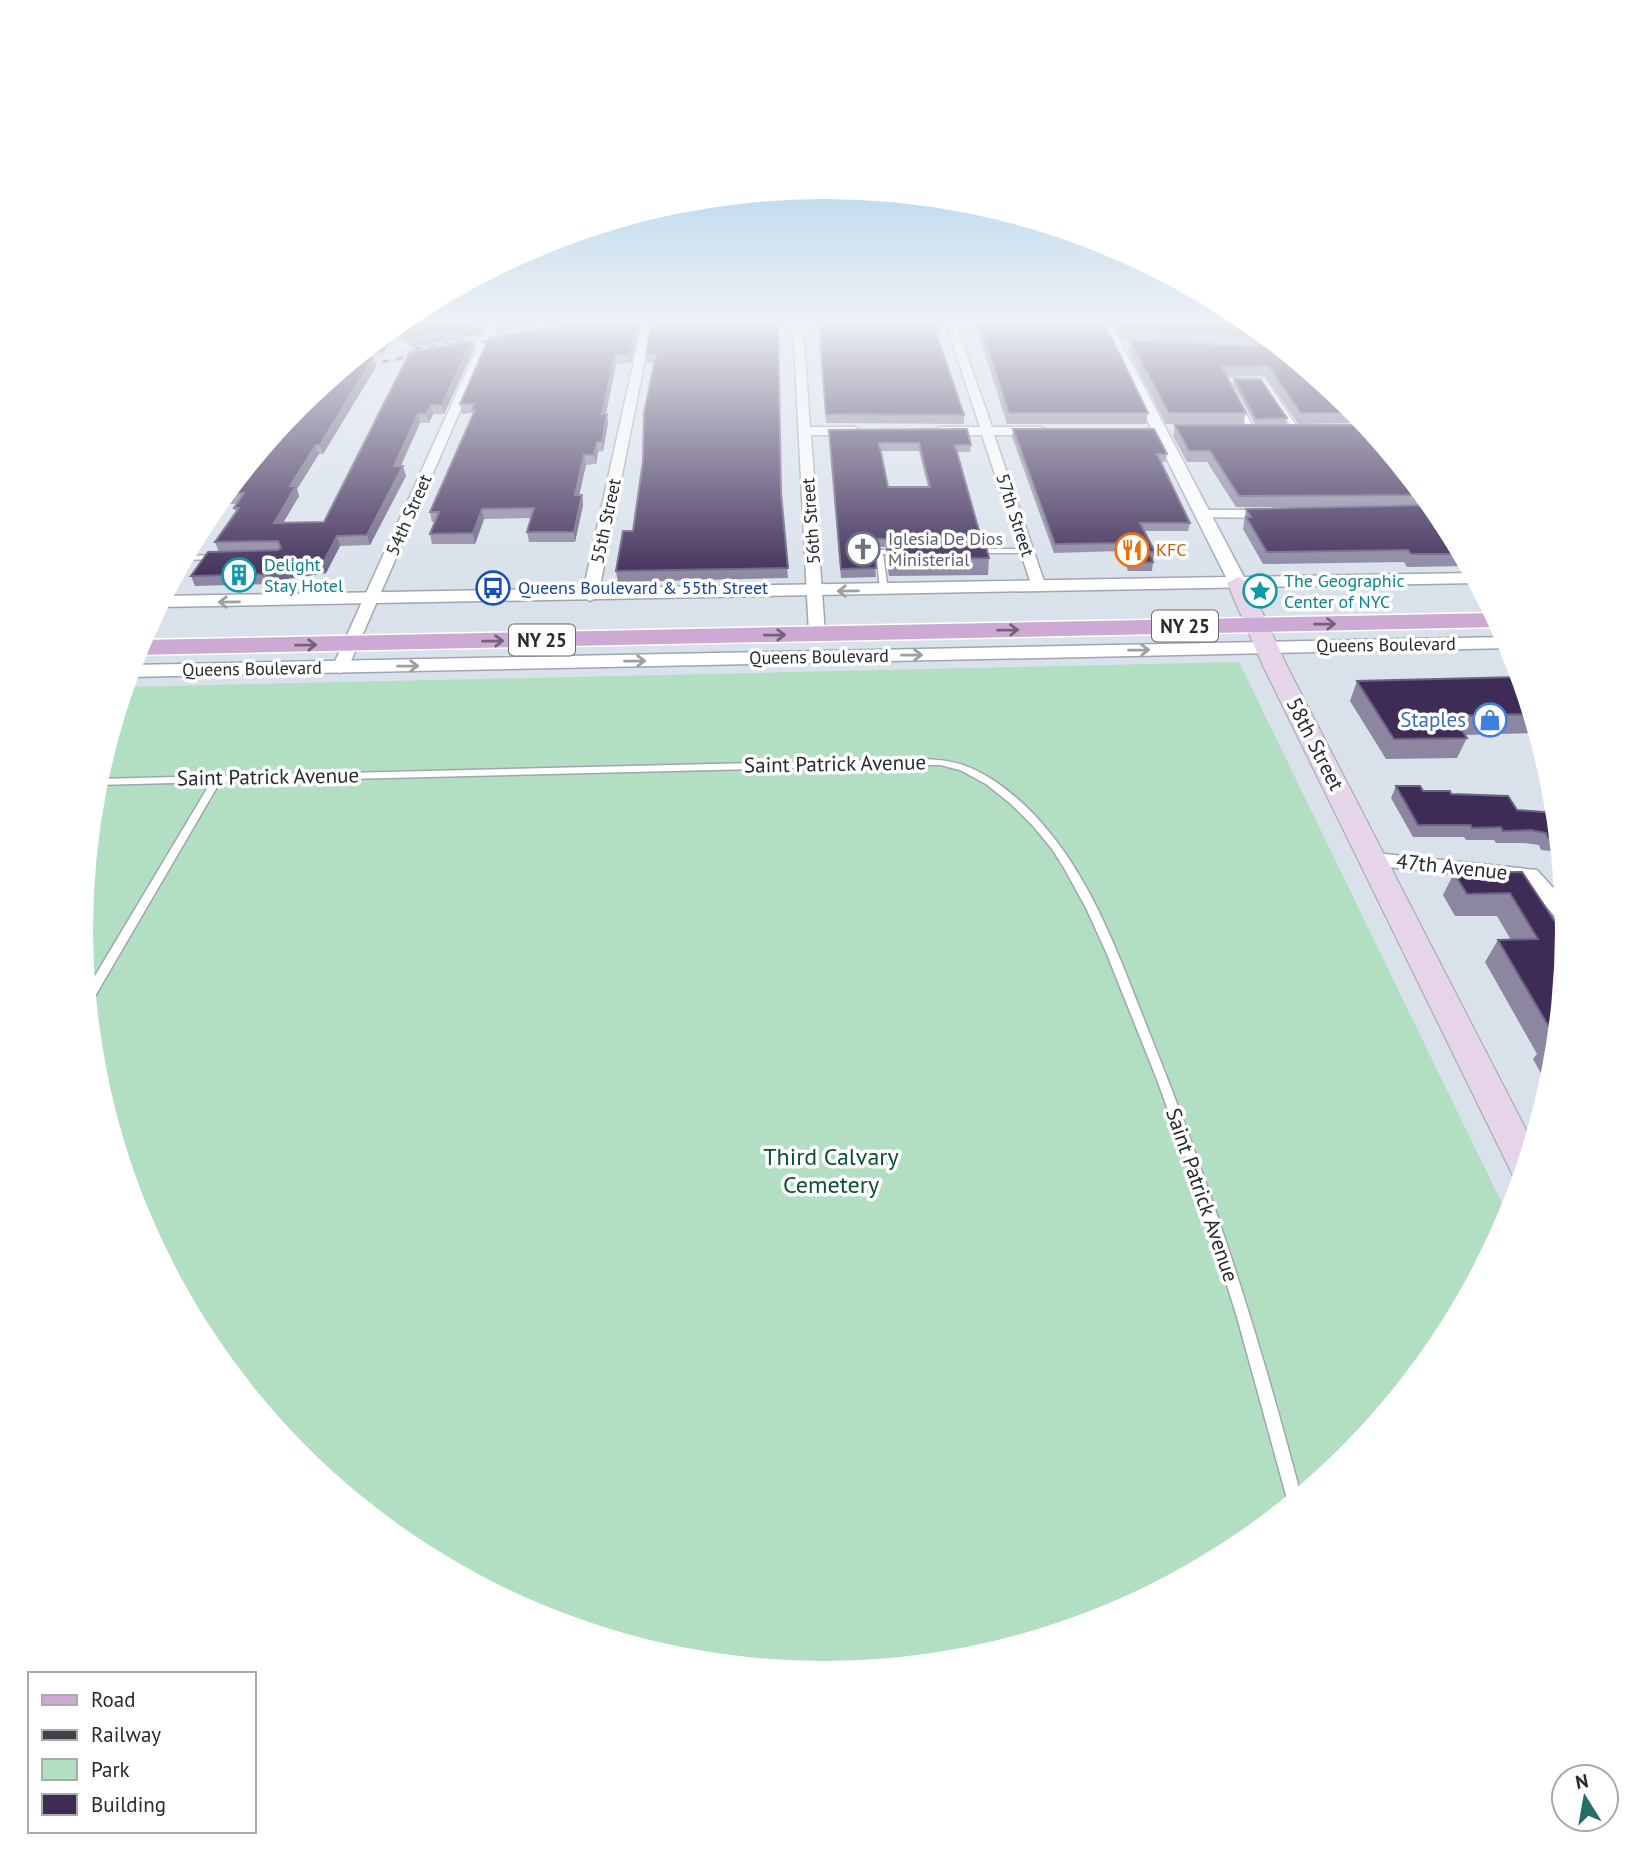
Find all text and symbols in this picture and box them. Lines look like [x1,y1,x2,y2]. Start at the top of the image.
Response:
street label: 57th Street [991,470,1040,559]
street label: 54th Street [380,471,437,559]
street label: 55th Street [585,476,626,566]
street label: 56th Street [796,477,825,565]
place label: Iglesia De Dios Ministerial [888,527,1003,571]
church icon: Iglesia De Dios Ministerial [844,530,882,568]
restaurant icon: KFC [1113,531,1151,569]
place label: KFC [1156,538,1187,561]
place label: Delight Stay Hotel [264,553,344,597]
building icon: Delight Stay Hotel [220,556,258,594]
bus stop icon: Queens Boulevard & 55th Street [474,569,512,607]
place label: The Geographic Center of NYC [1284,569,1405,613]
place icon: The Geographic Center of NYC [1241,572,1279,610]
place label: Queens Boulevard & 55th Street [518,576,768,599]
one-way arrow [837,584,860,597]
one-way arrow [218,595,241,608]
road number: NY 25 [1152,610,1218,642]
one-way arrow [1314,617,1337,630]
road number: NY 25 [509,624,575,656]
one-way arrow [996,624,1019,637]
one-way arrow [763,628,786,642]
street label: Queens Boulevard [1316,632,1456,657]
one-way arrow [481,634,504,647]
one-way arrow [295,638,318,651]
one-way arrow [1127,643,1150,657]
street label: Queens Boulevard [749,644,889,669]
one-way arrow [900,648,923,661]
one-way arrow [623,654,646,668]
street label: Queens Boulevard [182,656,322,681]
one-way arrow [396,659,419,673]
street label: 58th Street [1281,693,1350,795]
shop icon: Staples [1471,701,1509,739]
place label: Staples [1400,706,1466,733]
street label: Saint Patrick Avenue [744,748,926,779]
street label: Saint Patrick Avenue [177,761,359,792]
street label: 47th Avenue [1395,847,1509,886]
street label: Saint Patrick Avenue [1160,1104,1245,1285]
park label: Third Calvary Cemetery [763,1141,899,1200]
legend [28,1672,256,1833]
text: Road [91,1686,135,1713]
text: Railway [91,1721,161,1748]
text: Park [91,1756,130,1783]
north arrow [1550,1763,1620,1833]
text: N [1573,1768,1590,1794]
text: Building [91,1791,166,1818]

